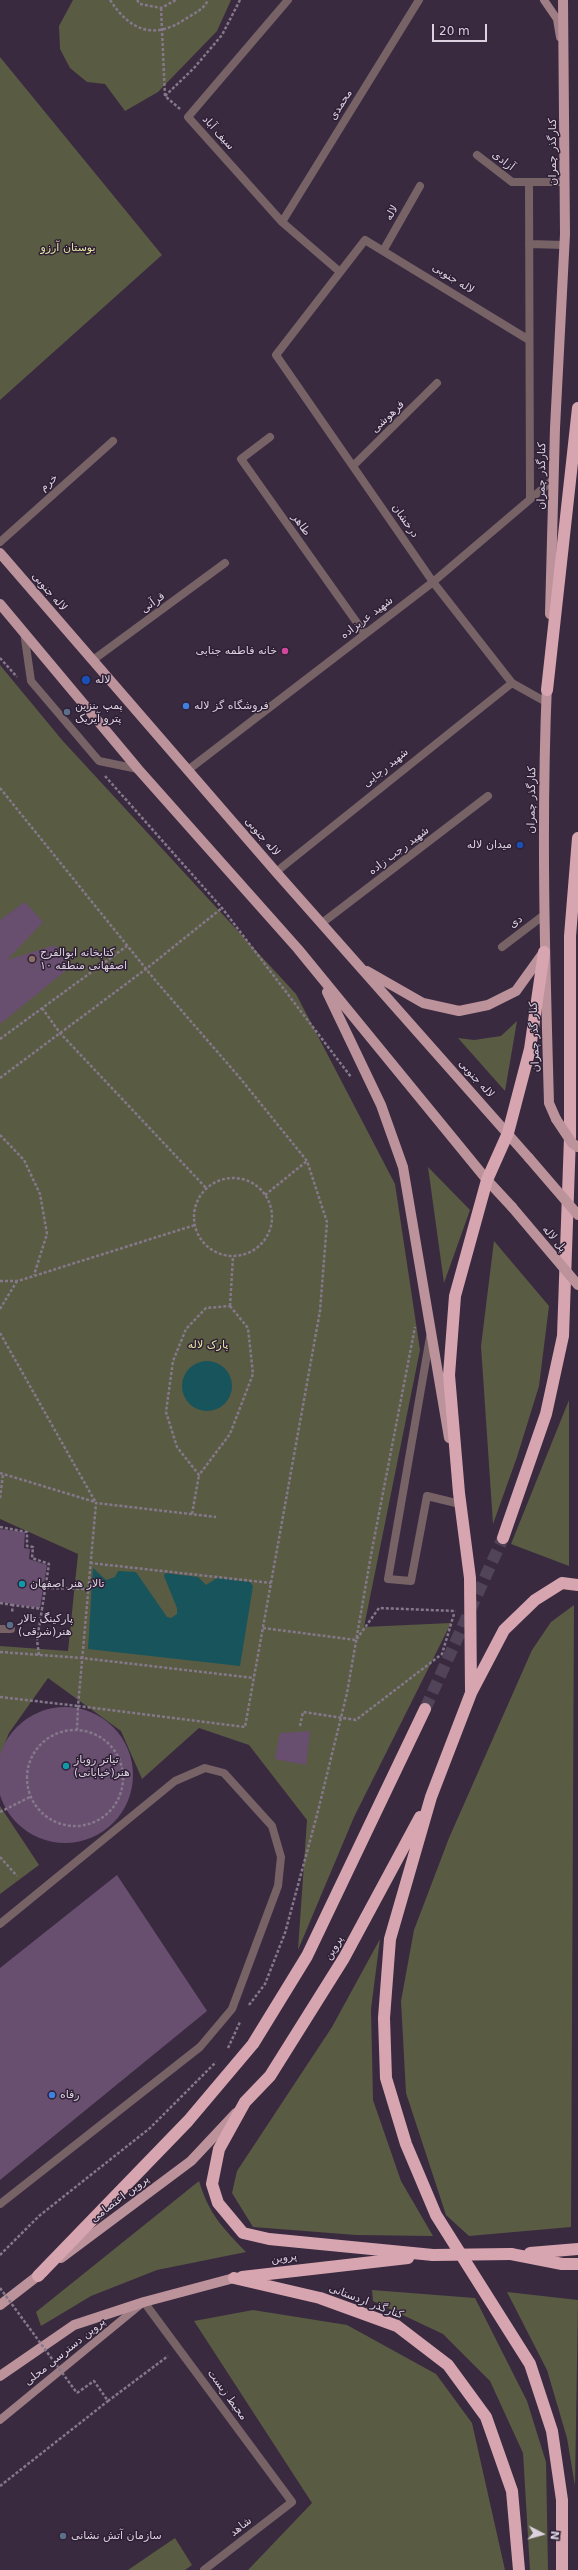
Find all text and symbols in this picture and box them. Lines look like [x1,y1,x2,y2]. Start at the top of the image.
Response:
scale bar [434,16,489,42]
text: 20 m [439,24,470,38]
street label: محمدی [326,87,356,123]
street label: سیف آباد [199,113,237,153]
street label: کنارگذر چمران [546,118,560,186]
street label: آزادی [489,148,517,174]
street label: لاله [382,203,402,223]
park label: بوستان آرزو [40,241,96,255]
street label: لاله جنوبی [430,261,476,297]
street label: فرهوشی [369,398,407,436]
street label: کنارگذر چمران [535,442,549,510]
street label: خرم [37,472,61,494]
street label: درخشان [389,502,421,540]
street label: طاهر [289,511,313,539]
street label: لاله جنوبی [29,570,69,614]
street label: قرآنی [138,590,168,616]
street label: شهید عربزاده [338,594,396,642]
place label: خانه فاطمه جنابی [196,644,277,658]
marker: خانه فاطمه جنابی [280,646,290,656]
place label: لاله [95,673,111,687]
marker: لاله [80,674,92,686]
place label: پمپ بنزین پترو آیریک [75,699,123,725]
place label: فروشگاه گز لاله [194,699,269,713]
marker: فروشگاه گز لاله [181,701,191,711]
marker: پمپ بنزین پترو آیریک [62,707,72,717]
street label: شهید رجایی [361,746,411,790]
street label: کنارگذر چمران [525,766,539,834]
street label: لاله جنوبی [242,815,282,859]
street label: شهید رجب زاده [366,824,432,878]
place label: میدان لاله [467,838,512,852]
marker: میدان لاله [515,840,525,850]
street label: دی [507,913,525,931]
place label: کتابخانه ابوالفرج اصفهانی منطقه ۱۰ [40,946,127,972]
marker: کتابخانه ابوالفرج اصفهانی منطقه ۱۰ [27,954,37,964]
street label: کنار گذر چمران [527,1001,543,1073]
street label: لاله جنوبی [455,1057,497,1101]
street label: پل لاله [539,1223,569,1255]
park label: پارک لاله [188,1338,228,1352]
place label: تالار هنر اصفهان [30,1577,105,1591]
marker: تالار هنر اصفهان [17,1579,27,1589]
place label: پارکینگ تالار هنر(شرقی) [18,1612,73,1638]
marker: پارکینگ تالار هنر(شرقی) [5,1620,15,1630]
place label: تیاتر روباز هنر(خیابانی) [74,1753,130,1779]
marker: تیاتر روباز هنر(خیابانی) [61,1761,71,1771]
street label: پروین [322,1933,346,1963]
place label: رفاه [60,2088,80,2102]
marker: رفاه [47,2090,57,2100]
street label: پروین اعتصامی [88,2173,152,2225]
street label: پروین [270,2250,298,2266]
street label: کنارگذر اردستانی [327,2282,405,2322]
street label: پروین دسترسی محلی [22,2315,108,2389]
street label: محیط زیست [204,2367,250,2423]
street label: شاهد [227,2514,255,2540]
north arrow [522,2514,562,2554]
place label: سازمان آتش نشانی [71,2529,162,2543]
text: N [547,2530,561,2541]
marker: سازمان آتش نشانی [58,2531,68,2541]

